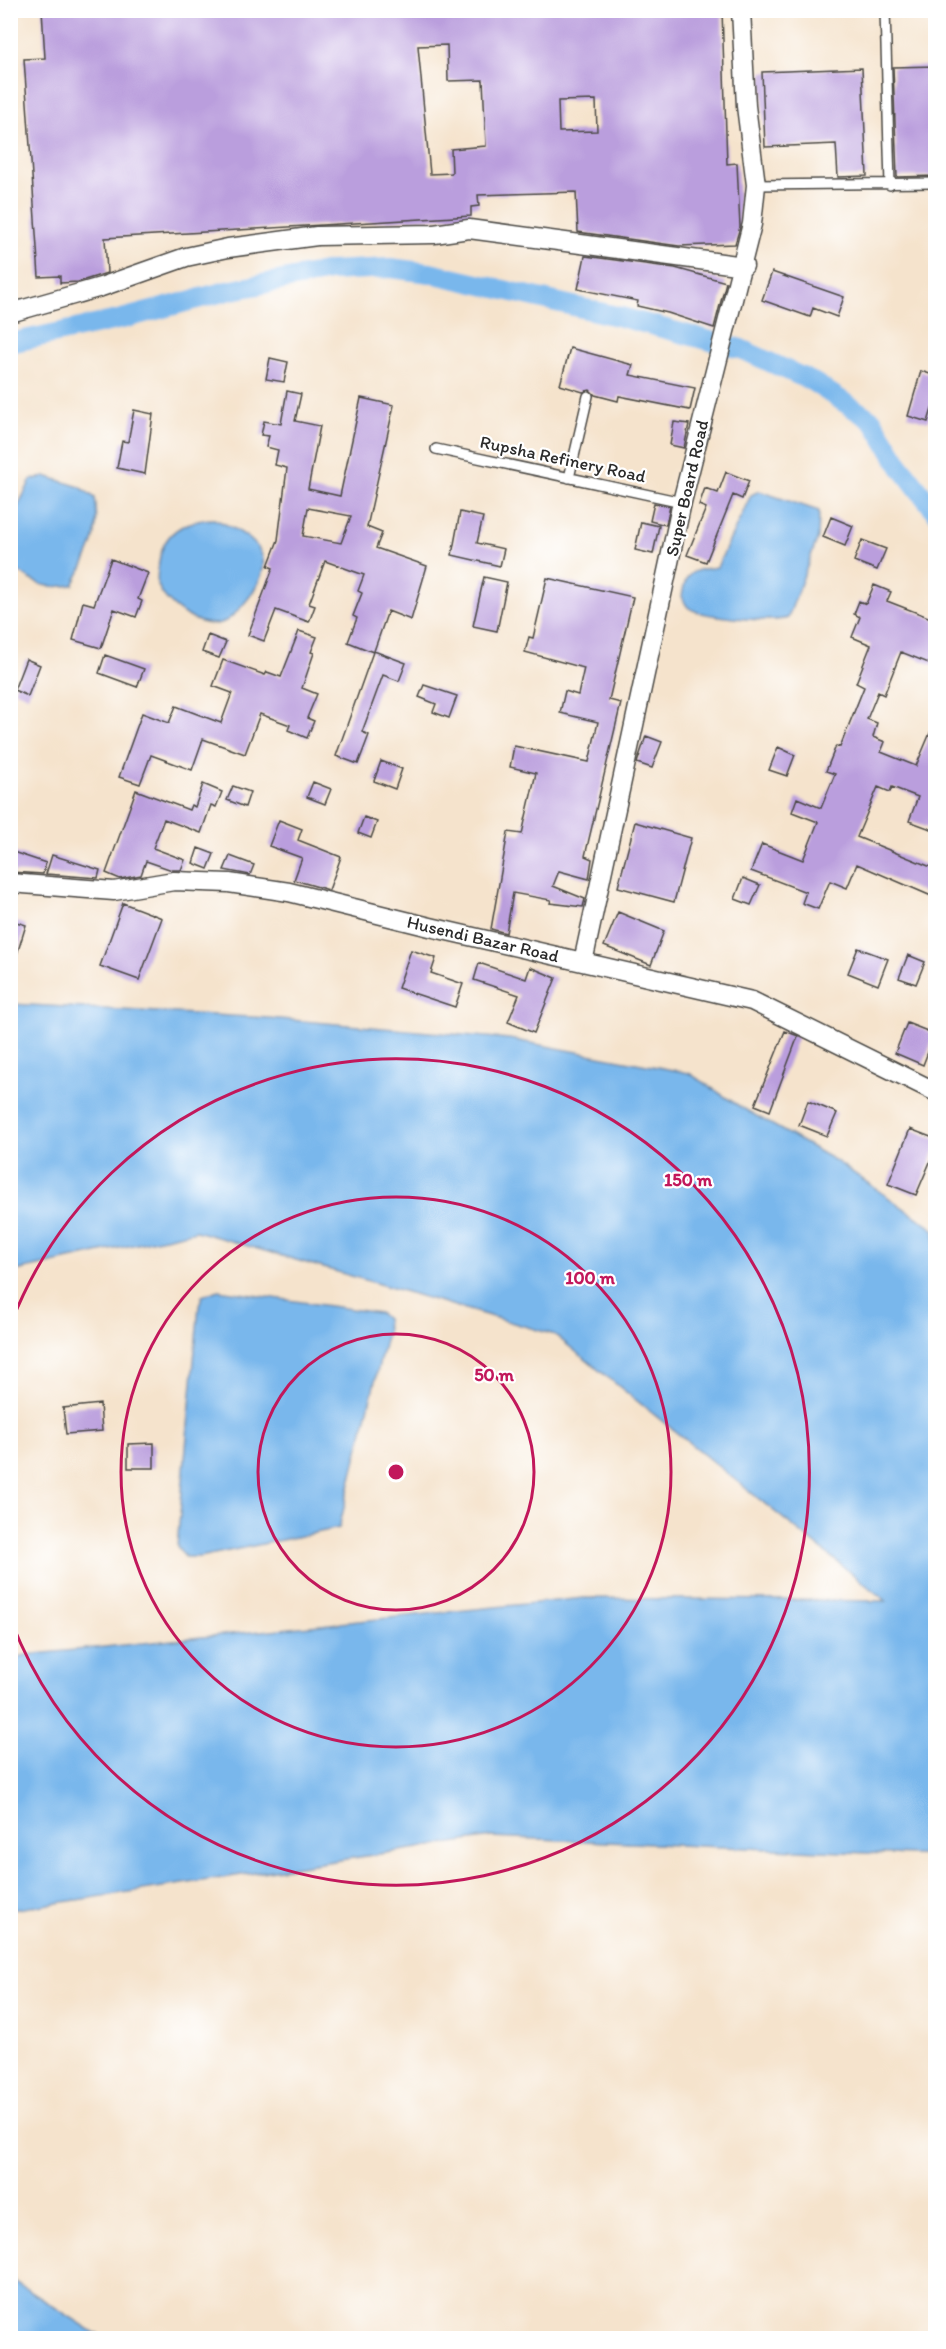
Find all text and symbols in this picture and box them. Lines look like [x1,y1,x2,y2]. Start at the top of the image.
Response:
street label: Super Board Road [661,417,713,558]
street label: Rupsha Refinery Road [478,431,648,487]
street label: Husendi Bazar Road [405,911,561,967]
text: 150 m [664,1169,713,1191]
text: 100 m [565,1267,616,1289]
text: 50 m [474,1364,515,1386]
centre of rings [386,1462,406,1482]

